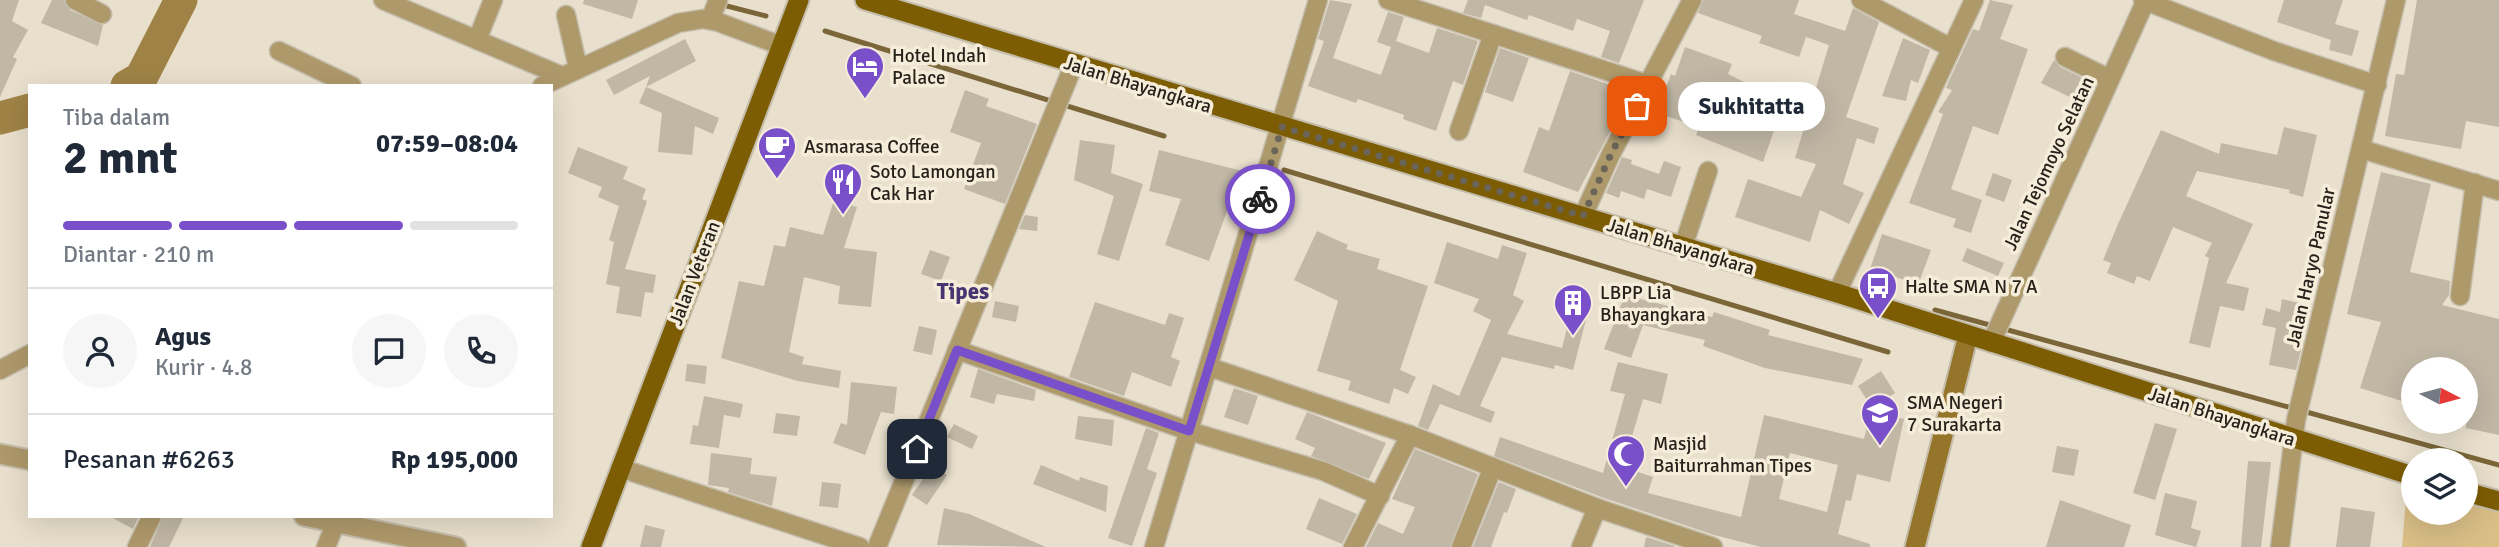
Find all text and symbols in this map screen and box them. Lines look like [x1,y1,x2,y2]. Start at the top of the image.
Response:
place label: Hotel Indah Palace [892,44,986,90]
hotel icon: Hotel Indah Palace [844,45,886,100]
street label: Jalan Bhayangkara [1061,51,1214,119]
street label: Jalan Tejomoyo Selatan [1998,73,2100,254]
pin [1607,76,1667,136]
callout: Sukhitatta [1679,82,1826,130]
icon: bag [1618,87,1656,125]
text: Sukhitatta [1699,92,1804,121]
text: Tiba dalam [63,103,170,132]
cafe icon: Asmarasa Coffee [756,125,798,180]
text: 07:59–08:04 [376,128,518,160]
text: 2 mnt [63,130,178,186]
place label: Asmarasa Coffee [804,135,939,159]
place label: Soto Lamongan Cak Har [870,160,996,206]
restaurant icon: Soto Lamongan Cak Har [822,161,864,216]
courier [1225,164,1295,234]
icon: bike [1241,180,1279,218]
street label: Jalan Haryo Panular [2281,185,2341,349]
street label: Jalan Bhayangkara [1604,213,1757,281]
street label: Jalan Veteran [664,218,726,329]
text: Diantar · 210 m [63,240,214,269]
bus stop icon: Halte SMA N 7 A [1857,265,1899,320]
place label: Halte SMA N 7 A [1905,275,2038,299]
district label: Tipes [937,277,989,306]
place label: LBPP Lia Bhayangkara [1600,281,1706,327]
building icon: LBPP Lia Bhayangkara [1552,282,1594,337]
button: person [63,314,137,388]
button: chat [352,314,426,388]
button: phone [444,314,518,388]
text: Agus [155,321,211,353]
text: Kurir · 4.8 [155,353,252,382]
north arrow [2401,357,2478,434]
map controls [2401,357,2478,525]
street label: Jalan Bhayangkara [2145,382,2298,452]
place label: SMA Negeri 7 Surakarta [1907,391,2003,437]
school or university icon: SMA Negeri 7 Surakarta [1859,392,1901,447]
pin [887,419,947,479]
icon: home [898,430,936,468]
place label: Masjid Baiturrahman Tipes [1653,432,1812,478]
mosque icon: Masjid Baiturrahman Tipes [1605,433,1647,488]
text: Pesanan #6263 [63,444,235,476]
text: Rp 195,000 [390,444,518,476]
button: layers [2401,448,2478,525]

